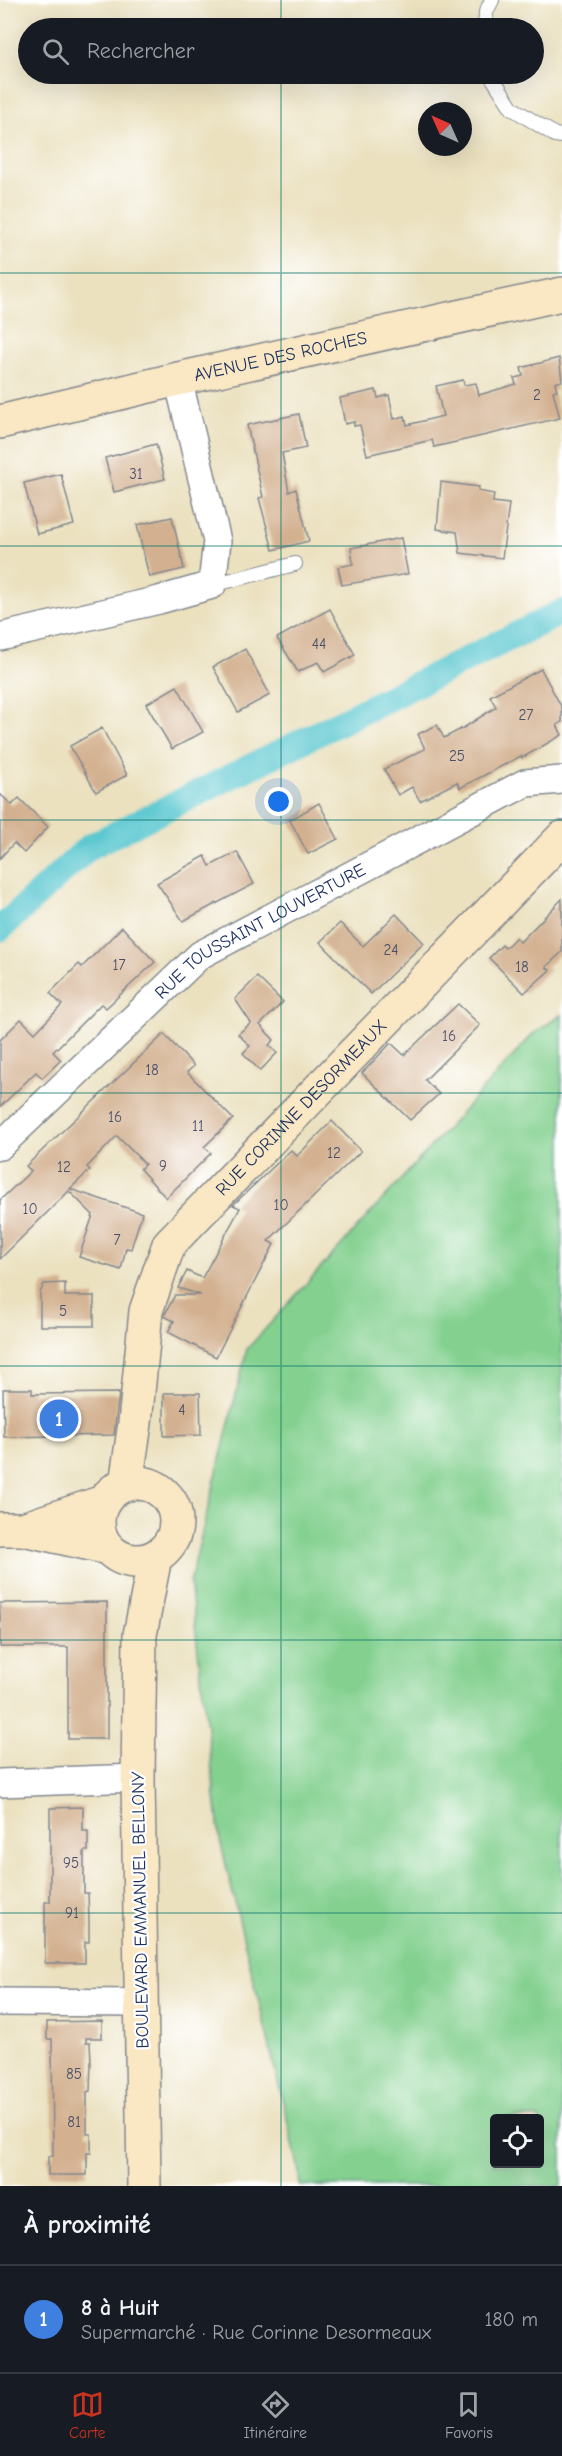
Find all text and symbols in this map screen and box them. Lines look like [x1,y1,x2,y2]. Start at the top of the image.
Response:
search box [18,18,544,84]
icon: search [39,35,72,68]
text: Rechercher [87,38,195,64]
north arrow [418,102,472,156]
street label: AVENUE DES ROCHES [192,327,369,386]
house number: 2 [533,386,541,404]
house number: 31 [129,465,143,483]
house number: 44 [312,635,326,653]
house number: 27 [519,706,533,724]
house number: 25 [449,747,465,765]
your location [264,787,293,816]
street label: RUE TOUSSAINT LOUVERTURE [151,859,369,1004]
house number: 24 [383,941,399,959]
house number: 17 [112,956,126,974]
house number: 18 [515,958,529,976]
street label: RUE CORINNE DESORMEAUX [212,1015,391,1200]
house number: 16 [442,1027,456,1045]
house number: 18 [145,1061,159,1079]
house number: 16 [108,1108,122,1126]
house number: 11 [192,1117,204,1135]
house number: 12 [327,1144,341,1162]
house number: 9 [159,1157,167,1175]
house number: 12 [57,1158,71,1176]
house number: 10 [273,1196,289,1214]
house number: 10 [22,1200,38,1218]
house number: 7 [113,1231,121,1249]
house number: 5 [59,1302,67,1320]
pin: 1 [40,1396,78,1442]
house number: 4 [178,1401,186,1419]
street label: BOULEVARD EMMANUEL BELLONY [128,1771,153,2049]
house number: 95 [63,1854,79,1872]
house number: 91 [65,1904,79,1922]
house number: 85 [66,2065,82,2083]
house number: 81 [67,2113,81,2131]
map controls [490,2114,544,2168]
button: locate [490,2114,544,2168]
text: À proximité [24,2210,151,2240]
text: 8 à Huit [81,2295,159,2321]
text: 1 [40,2308,47,2331]
text: 180 m [484,2308,538,2331]
text: Supermarché · Rue Corinne Desormeaux [81,2321,431,2344]
tab: Carte [69,2388,106,2442]
tab: Itinéraire [244,2388,307,2442]
tab: Favoris [445,2388,493,2442]

